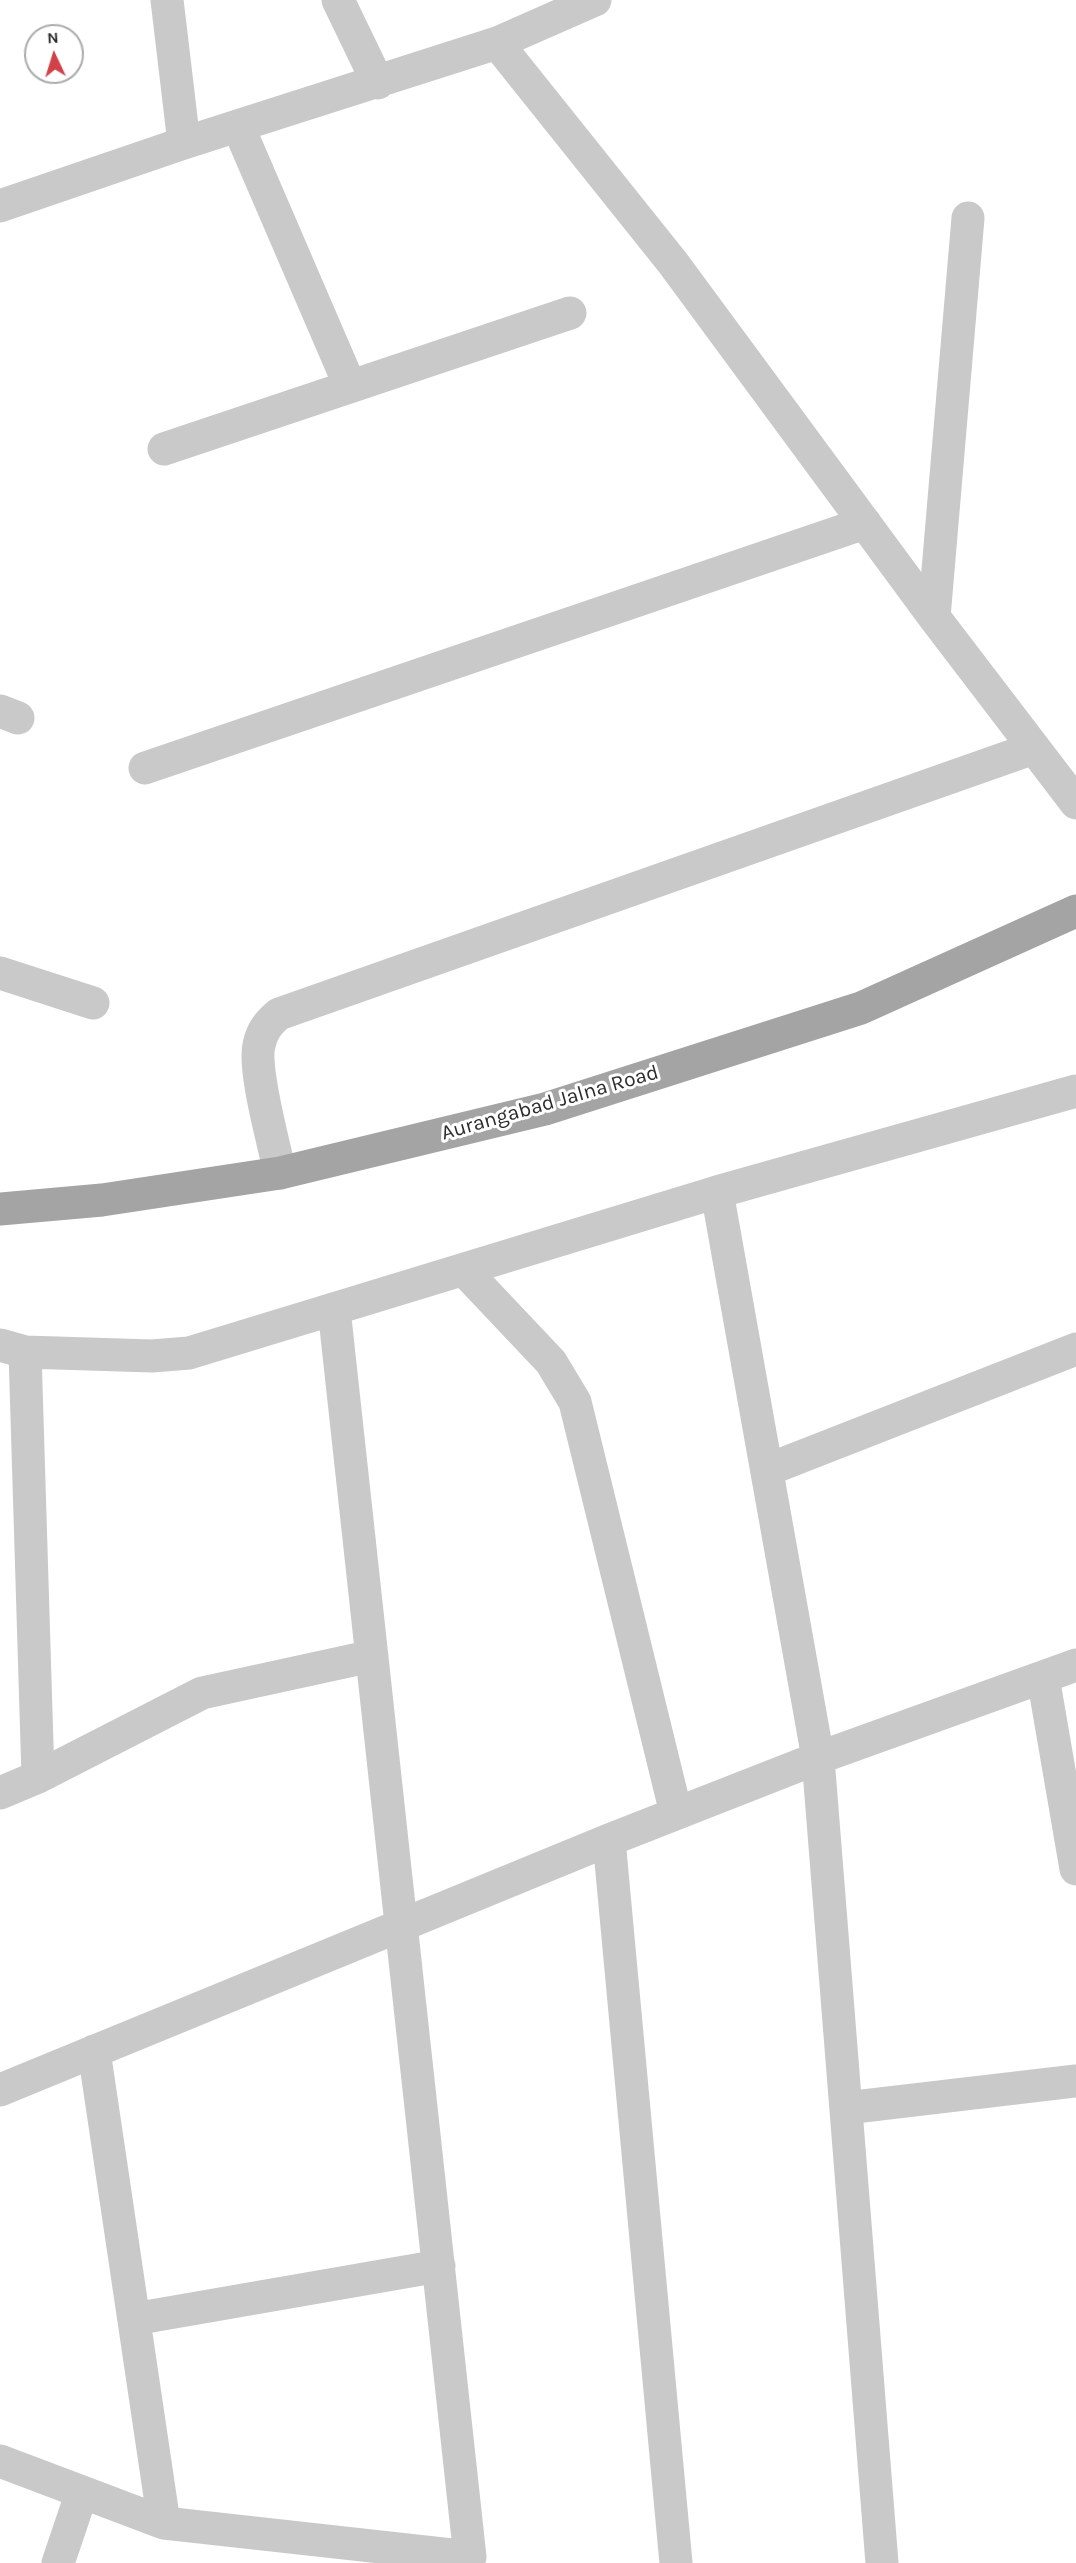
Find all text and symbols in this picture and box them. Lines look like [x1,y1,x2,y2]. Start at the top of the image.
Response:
north arrow [24,24,84,84]
text: N [46,28,59,47]
street label: Aurangabad Jalna Road [438,1060,662,1146]

